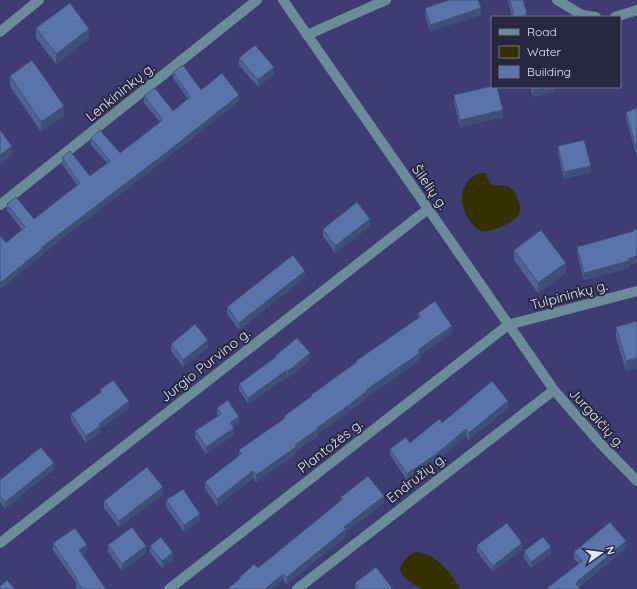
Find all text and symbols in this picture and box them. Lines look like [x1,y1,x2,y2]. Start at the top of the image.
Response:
legend [491,16,621,88]
text: Road [527,24,557,39]
text: Water [527,44,562,59]
street label: Lenkininkų g. [82,59,158,125]
text: Building [527,64,571,79]
street label: Šilelių g. [408,161,452,213]
street label: Tulpininkų g. [528,276,610,314]
street label: Jurgio Purvino g. [156,324,254,406]
street label: Jurgaičių g. [565,384,629,452]
street label: Plantožės g. [294,415,366,477]
street label: Endružių g. [383,449,449,507]
north arrow [581,533,621,573]
text: N [603,545,618,556]

